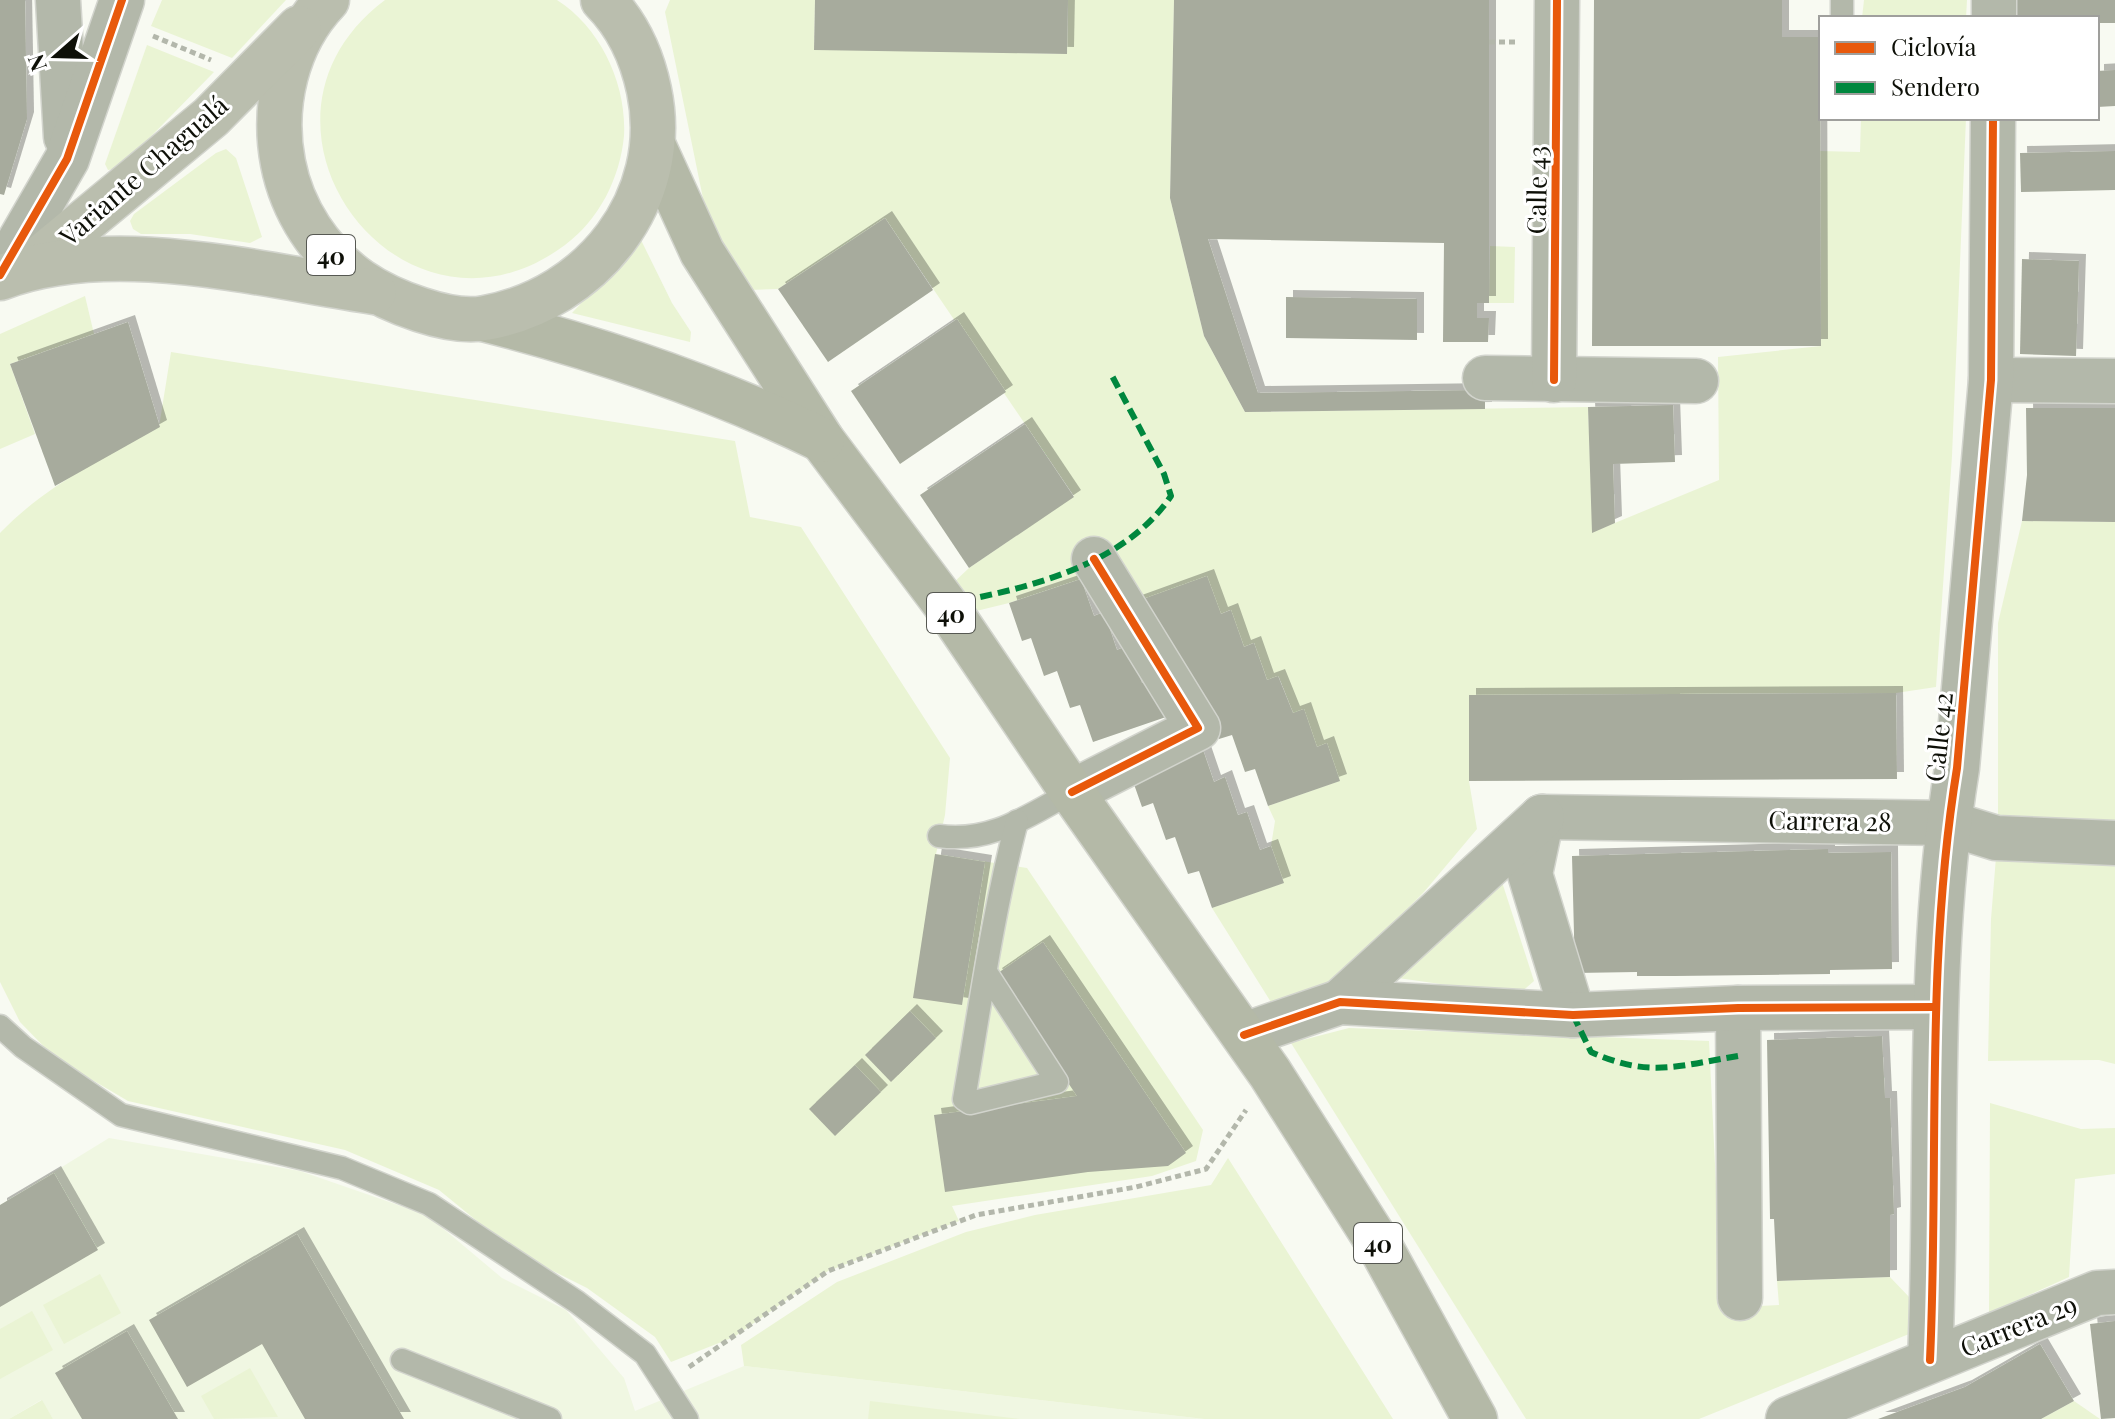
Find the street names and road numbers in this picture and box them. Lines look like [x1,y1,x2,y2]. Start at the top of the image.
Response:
street label: Variante Chagualá [51,87,235,254]
street label: Calle 43 [1518,145,1554,235]
road number: 40 [307,235,355,275]
road number: 40 [927,593,975,633]
street label: Calle 42 [1916,691,1960,783]
street label: Carrera 28 [1768,801,1892,839]
road number: 40 [1354,1223,1402,1263]
street label: Carrera 29 [1954,1286,2082,1364]

